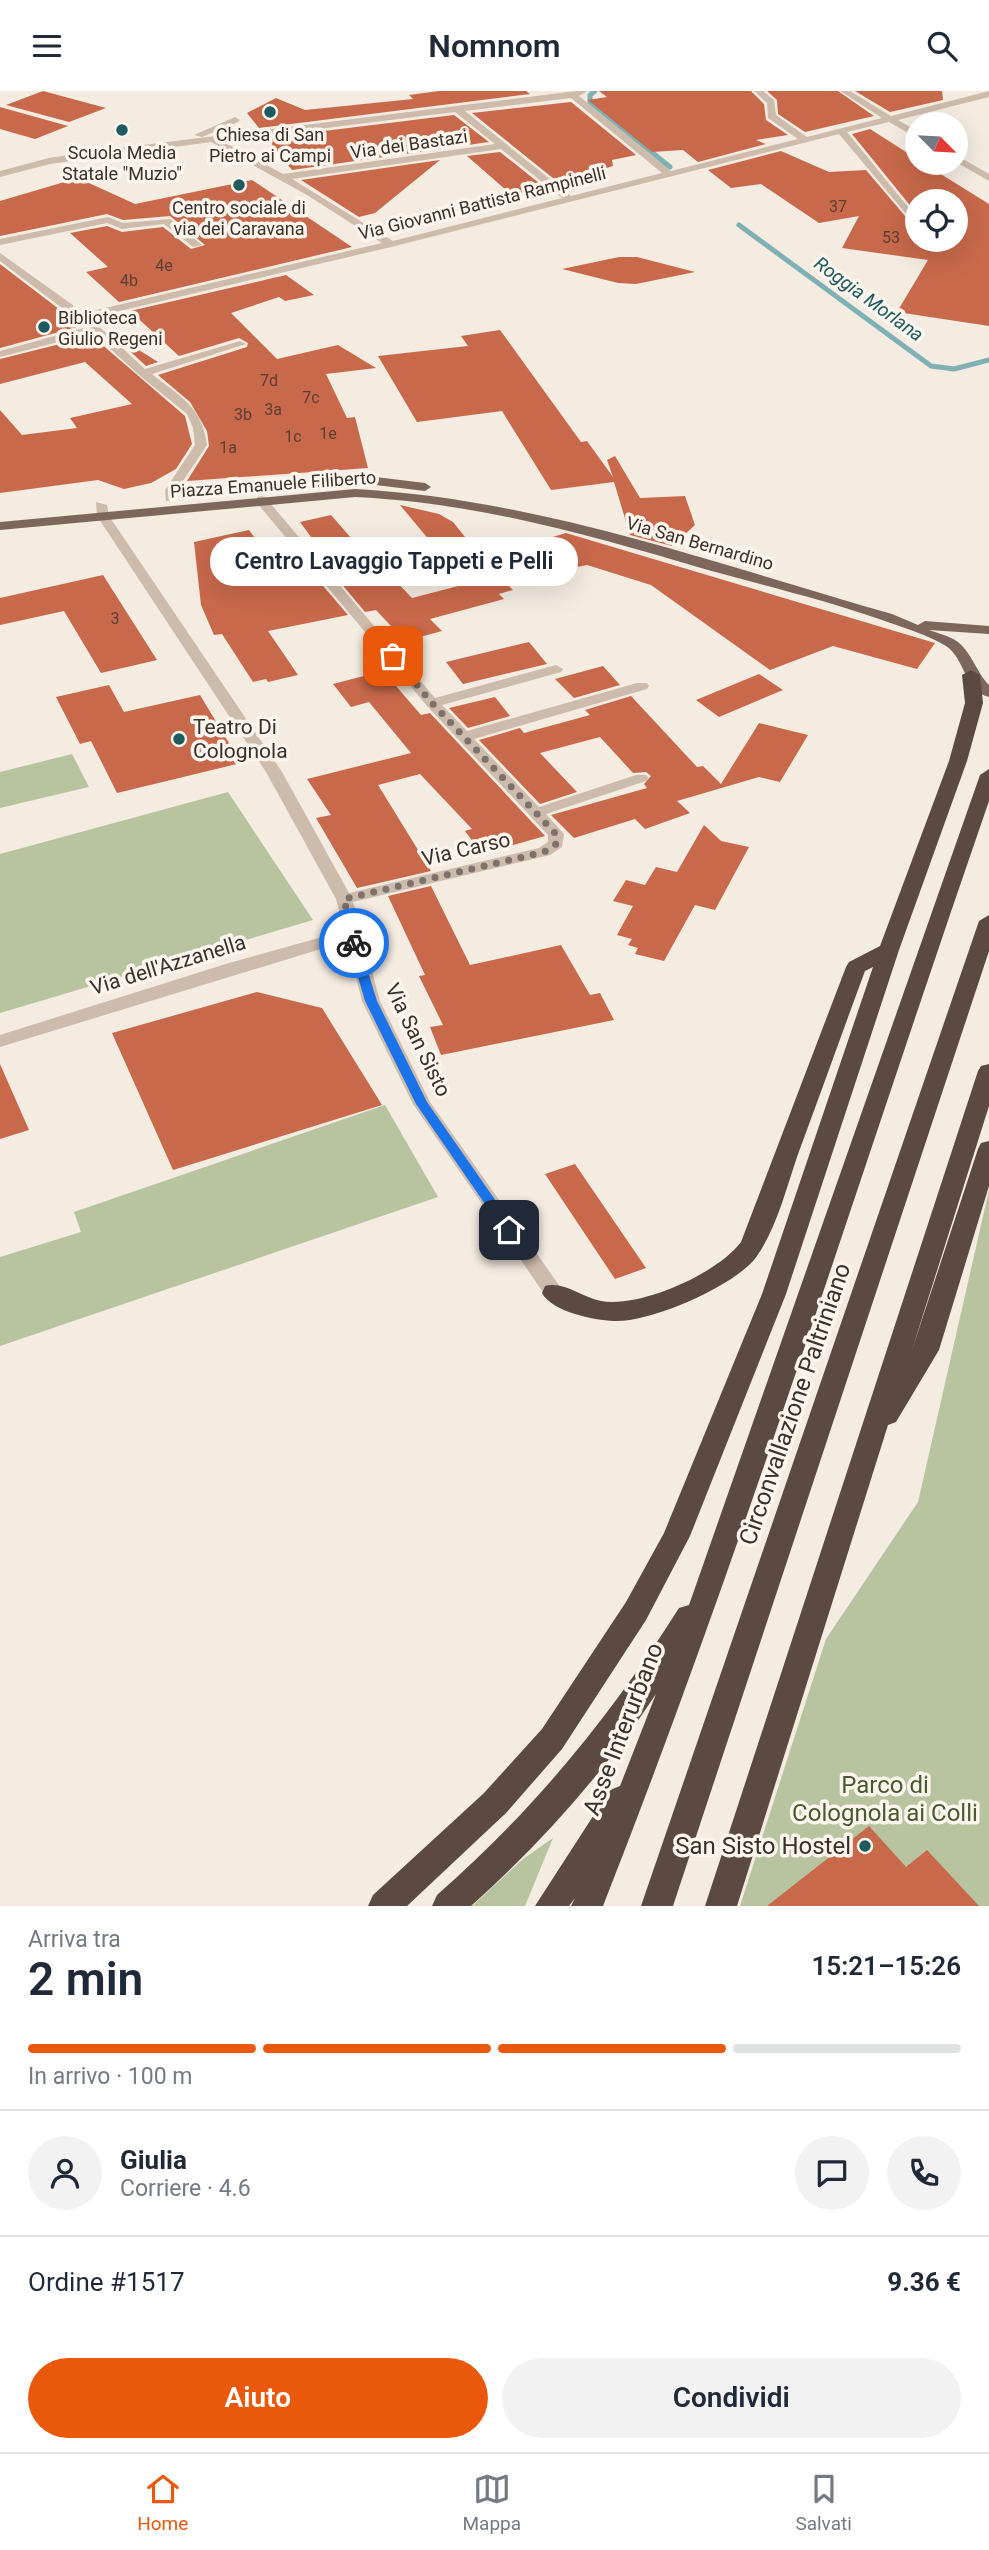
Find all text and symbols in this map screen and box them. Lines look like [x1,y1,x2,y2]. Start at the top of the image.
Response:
icon: menu [28,27,66,65]
text: Nomnom [428,27,561,65]
icon: search [923,27,961,65]
marker: Chiesa di San Pietro ai Campi [262,104,278,120]
north arrow [905,112,968,175]
map controls [905,112,968,252]
marker: Scuola Media Statale "Muzio" [114,122,130,138]
place label: Chiesa di San Pietro ai Campi [209,124,331,166]
street label: Via dei Bastazi [349,125,469,163]
place label: Scuola Media Statale "Muzio" [62,142,182,184]
street label: Via Giovanni Battista Rampinelli [356,162,608,244]
marker: Centro sociale di via dei Caravana [231,177,247,193]
button: locate [905,189,968,252]
place label: Centro sociale di via dei Caravana [172,197,306,239]
house number: 37 [829,197,847,216]
house number: 53 [882,228,900,247]
water label: Roggia Morlana [810,252,928,346]
house number: 4e [155,256,173,275]
house number: 4b [120,271,138,290]
place label: Biblioteca Giulio Regeni [58,307,163,349]
marker: Biblioteca Giulio Regeni [36,319,52,335]
house number: 7d [260,371,278,390]
house number: 7c [302,388,320,407]
house number: 3a [264,400,282,419]
house number: 3b [234,405,252,424]
house number: 1e [319,424,337,443]
house number: 1c [284,427,302,446]
house number: 1a [219,438,237,457]
street label: Piazza Emanuele Filiberto [169,466,377,502]
street label: Via San Bernardino [624,512,776,574]
callout: Centro Lavaggio Tappeti e Pelli [209,537,577,586]
text: Centro Lavaggio Tappeti e Pelli [235,548,553,575]
house number: 3 [111,609,120,628]
pin [363,626,423,686]
icon: bag [374,637,412,675]
place label: Teatro Di Colognola [193,715,288,763]
marker: Teatro Di Colognola [171,731,187,747]
street label: Via Carso [419,827,513,871]
courier [319,908,389,978]
icon: bike [335,924,373,962]
street label: Via dell'Azzanella [87,930,249,1000]
street label: Via San Sisto [380,980,456,1100]
pin [479,1200,539,1260]
icon: home [490,1211,528,1249]
street label: Circonvallazione Paltriniano [734,1259,856,1549]
street label: Asse Interurbano [577,1639,669,1819]
park label: Parco di Colognola ai Colli [792,1771,978,1827]
place label: San Sisto Hostel [675,1832,851,1860]
marker: San Sisto Hostel [857,1838,873,1854]
text: Arriva tra [28,1926,121,1953]
text: 15:21–15:26 [811,1951,961,1981]
text: 2 min [28,1952,143,2006]
text: In arrivo · 100 m [28,2063,193,2090]
button: person [28,2136,102,2210]
button: chat [795,2136,869,2210]
button: phone [887,2136,961,2210]
text: Giulia [120,2145,187,2175]
text: Corriere · 4.6 [120,2175,251,2202]
text: Ordine #1517 [28,2267,185,2297]
text: 9.36 € [887,2267,961,2297]
button: Aiuto [28,2358,488,2438]
button: Condividi [502,2358,961,2438]
tab: Home [137,2470,188,2535]
tab: Mappa [463,2470,521,2535]
tab: Salvati [795,2470,852,2535]

